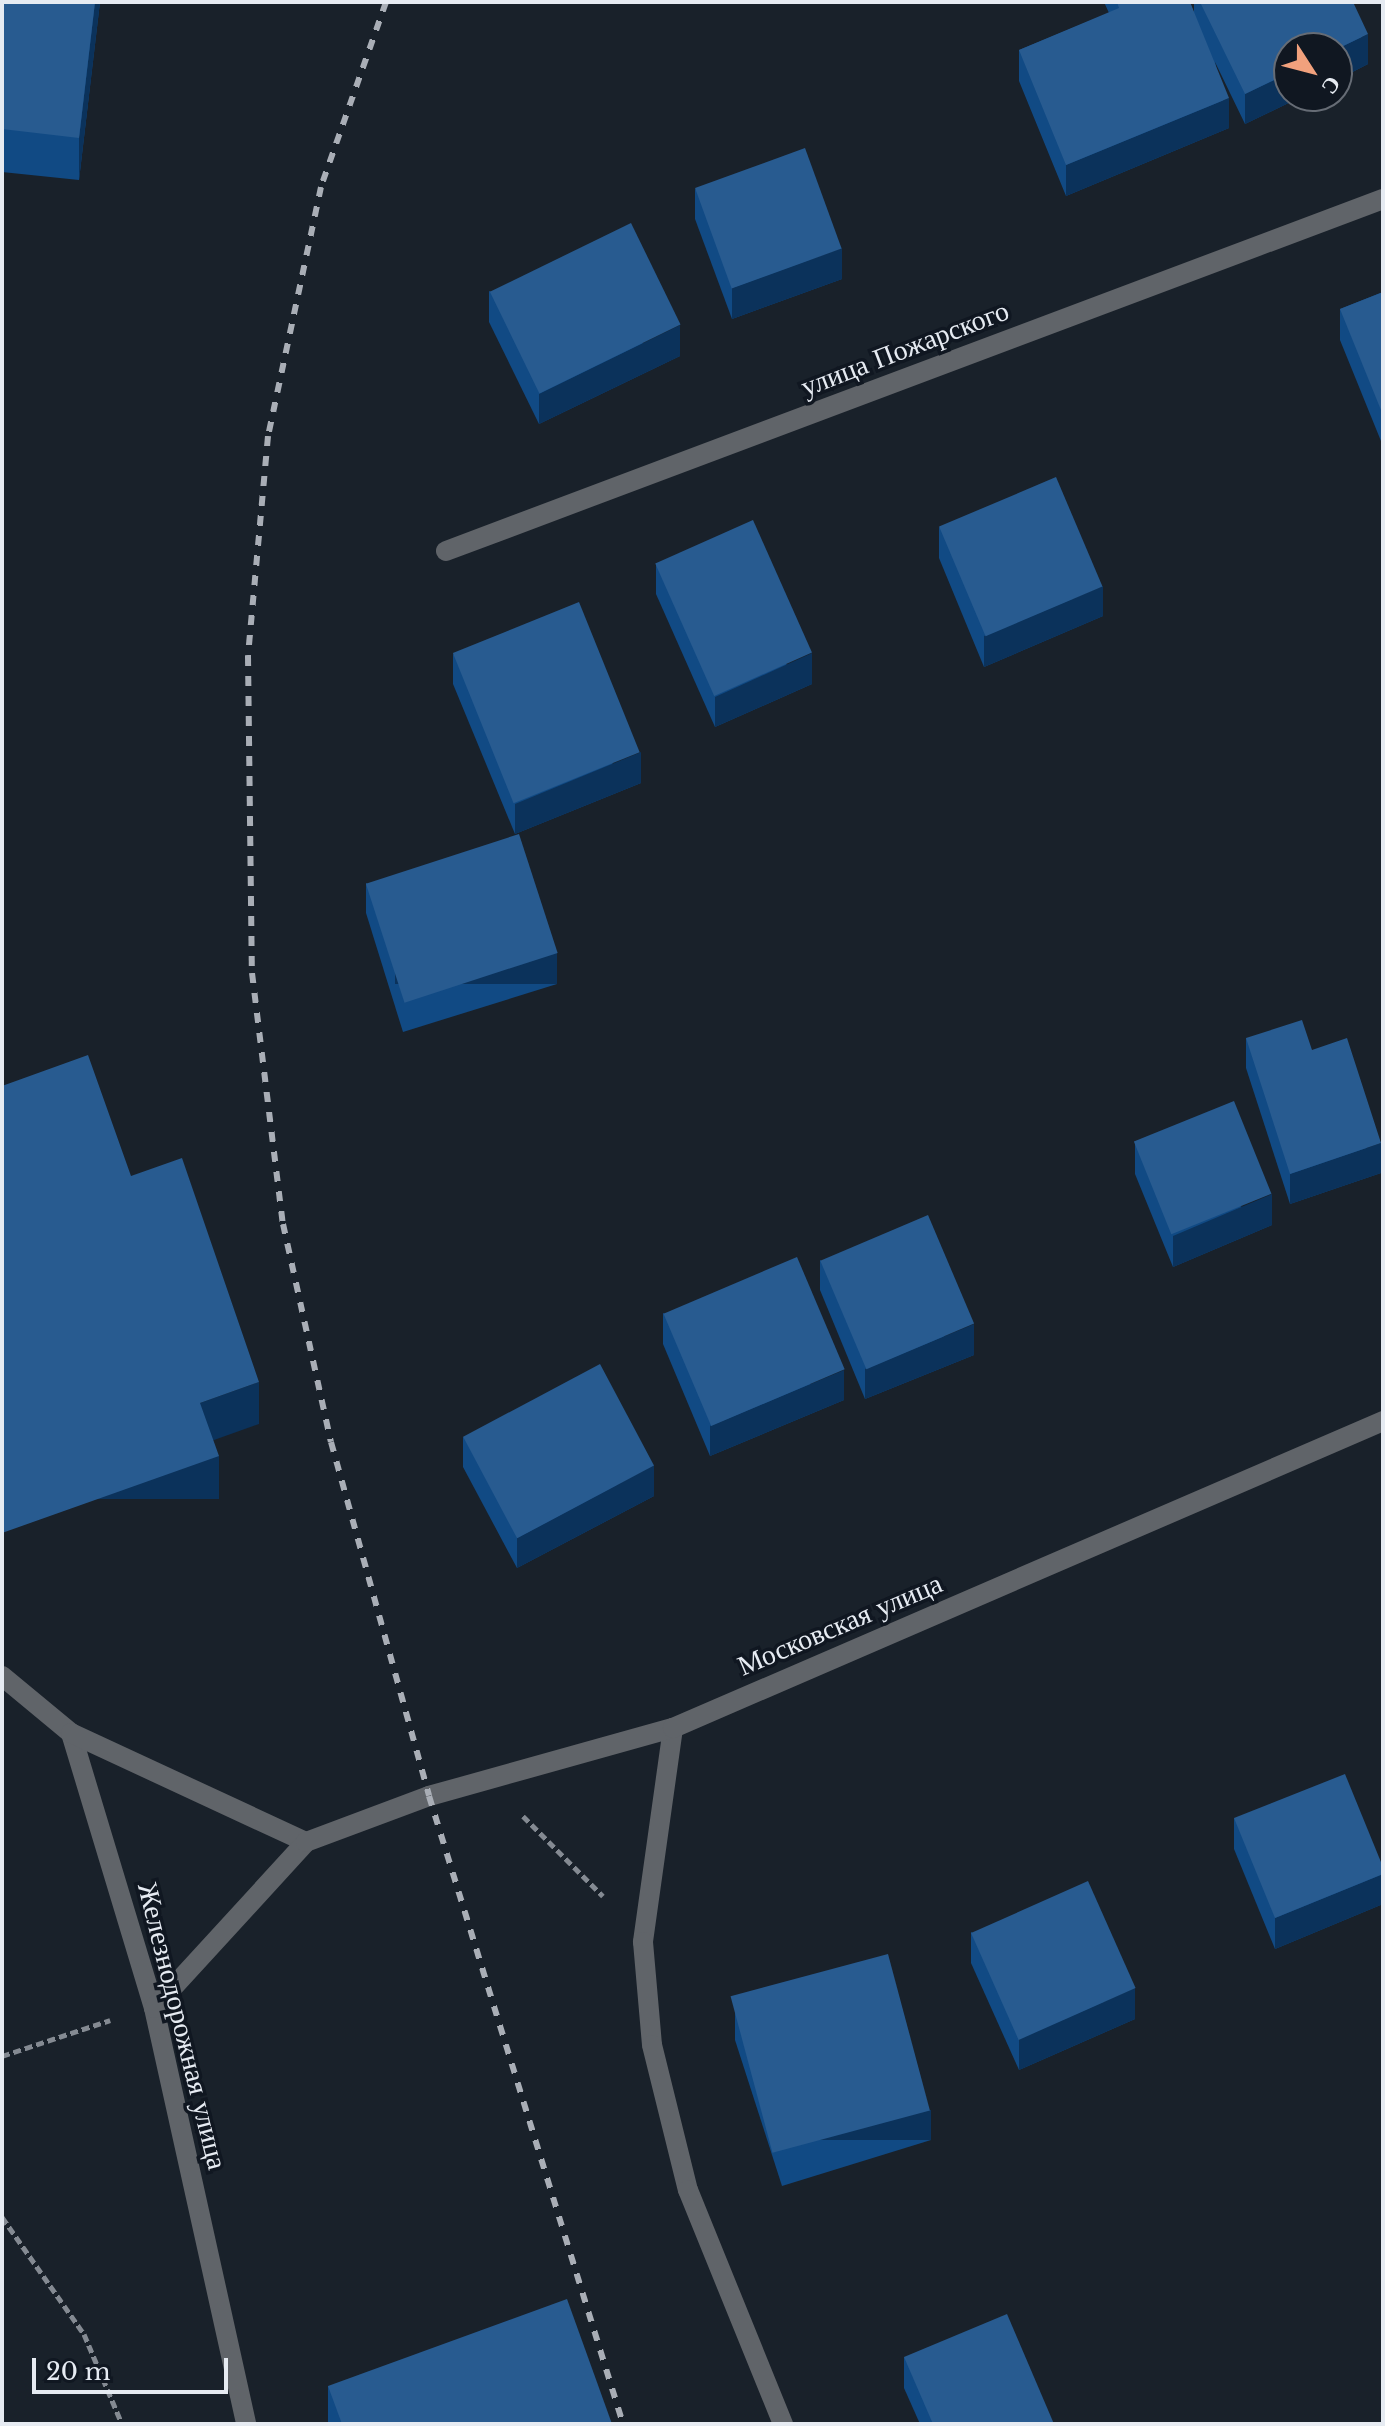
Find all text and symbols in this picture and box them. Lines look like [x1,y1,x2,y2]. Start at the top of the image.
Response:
north arrow [1273,32,1353,112]
text: С [1316,71,1347,100]
street label: улица Пожарского [796,294,1014,404]
street label: Московская улица [733,1567,947,1683]
street label: Железнодорожная улица [130,1879,234,2173]
scale bar [36,2342,232,2392]
text: 20 m [46,2357,111,2386]

